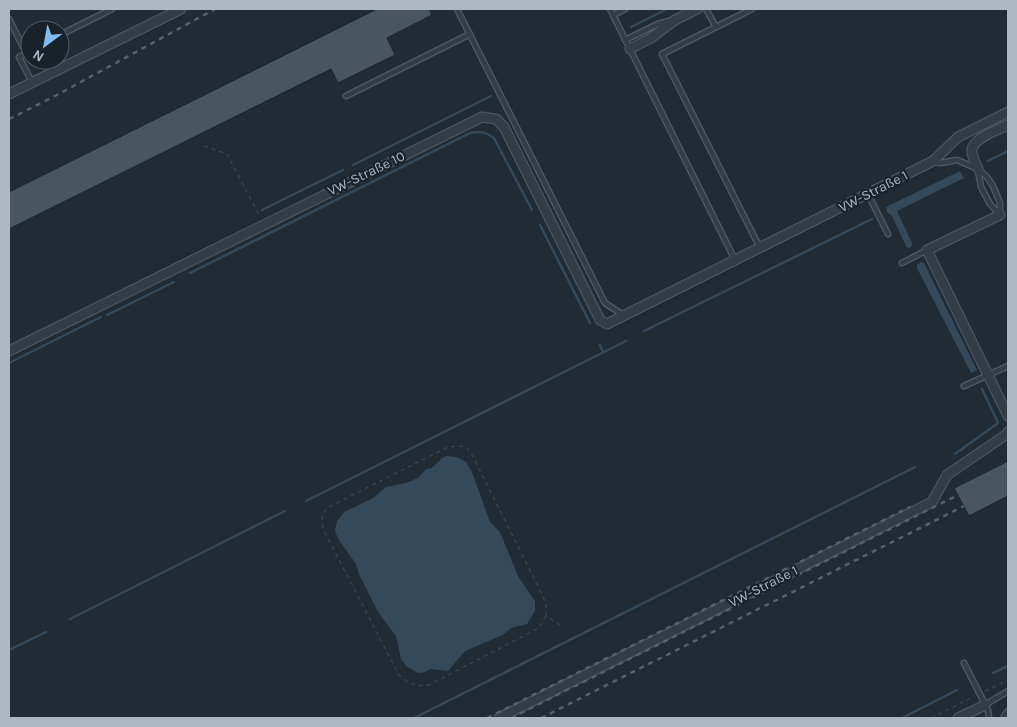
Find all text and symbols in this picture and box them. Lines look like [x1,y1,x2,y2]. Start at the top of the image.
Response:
north arrow [20,20,70,70]
text: N [30,46,47,65]
street label: VW-Straße 10 [325,147,408,199]
street label: VW-Straße 1 [836,167,911,216]
street label: VW-Straße 1 [726,562,801,611]

